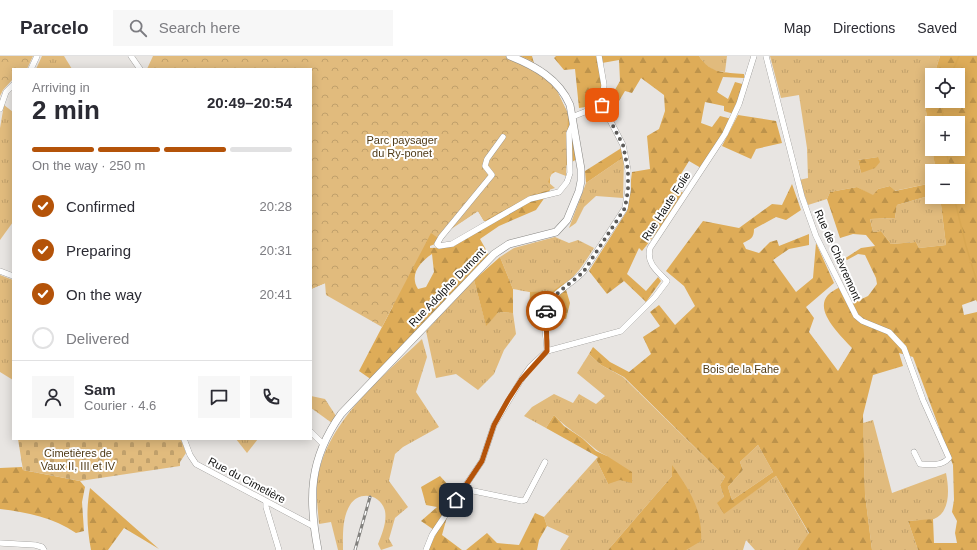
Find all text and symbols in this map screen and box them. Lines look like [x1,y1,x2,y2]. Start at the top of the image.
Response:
search box [113,10,393,46]
text: Parcelo [20,17,89,38]
icon: search [127,17,149,39]
text: Search here [159,19,240,36]
text: Map [784,20,811,36]
text: Directions [833,20,895,36]
text: Saved [917,20,957,36]
map controls [925,68,965,204]
button: locate [925,68,965,108]
text: Arriving in [32,80,90,95]
pin [585,88,619,122]
text: 20:49–20:54 [207,94,292,111]
icon: bag [591,94,613,116]
text: 2 min [32,95,100,125]
button: + [925,116,965,156]
park label: Parc paysager du Ry-ponet [367,134,438,159]
text: On the way · 250 m [32,158,145,173]
button: − [925,164,965,204]
street label: Rue Haute Folie [639,169,693,243]
icon: check [32,195,54,217]
text: Confirmed [66,198,135,215]
text: 20:28 [259,199,292,214]
street label: Rue de Chèvremont [812,208,864,302]
icon: check [32,239,54,261]
text: Preparing [66,242,131,259]
text: 20:31 [259,243,292,258]
street label: Rue Adolphe Dumont [406,245,488,329]
icon: check [32,283,54,305]
text: On the way [66,286,142,303]
text: 20:41 [259,287,292,302]
courier [526,291,566,331]
icon: car [535,300,557,322]
text: Delivered [66,330,129,347]
park label: Bois de la Fahe [703,363,779,375]
button: person [32,376,74,418]
button: chat [198,376,240,418]
button: phone [250,376,292,418]
text: Sam [84,381,116,398]
text: Courier · 4.6 [84,398,156,413]
park label: Cimetières de Vaux II, III et IV [41,447,116,472]
street label: Rue du Cimetière [206,455,288,505]
pin [439,483,473,517]
icon: home [445,489,467,511]

